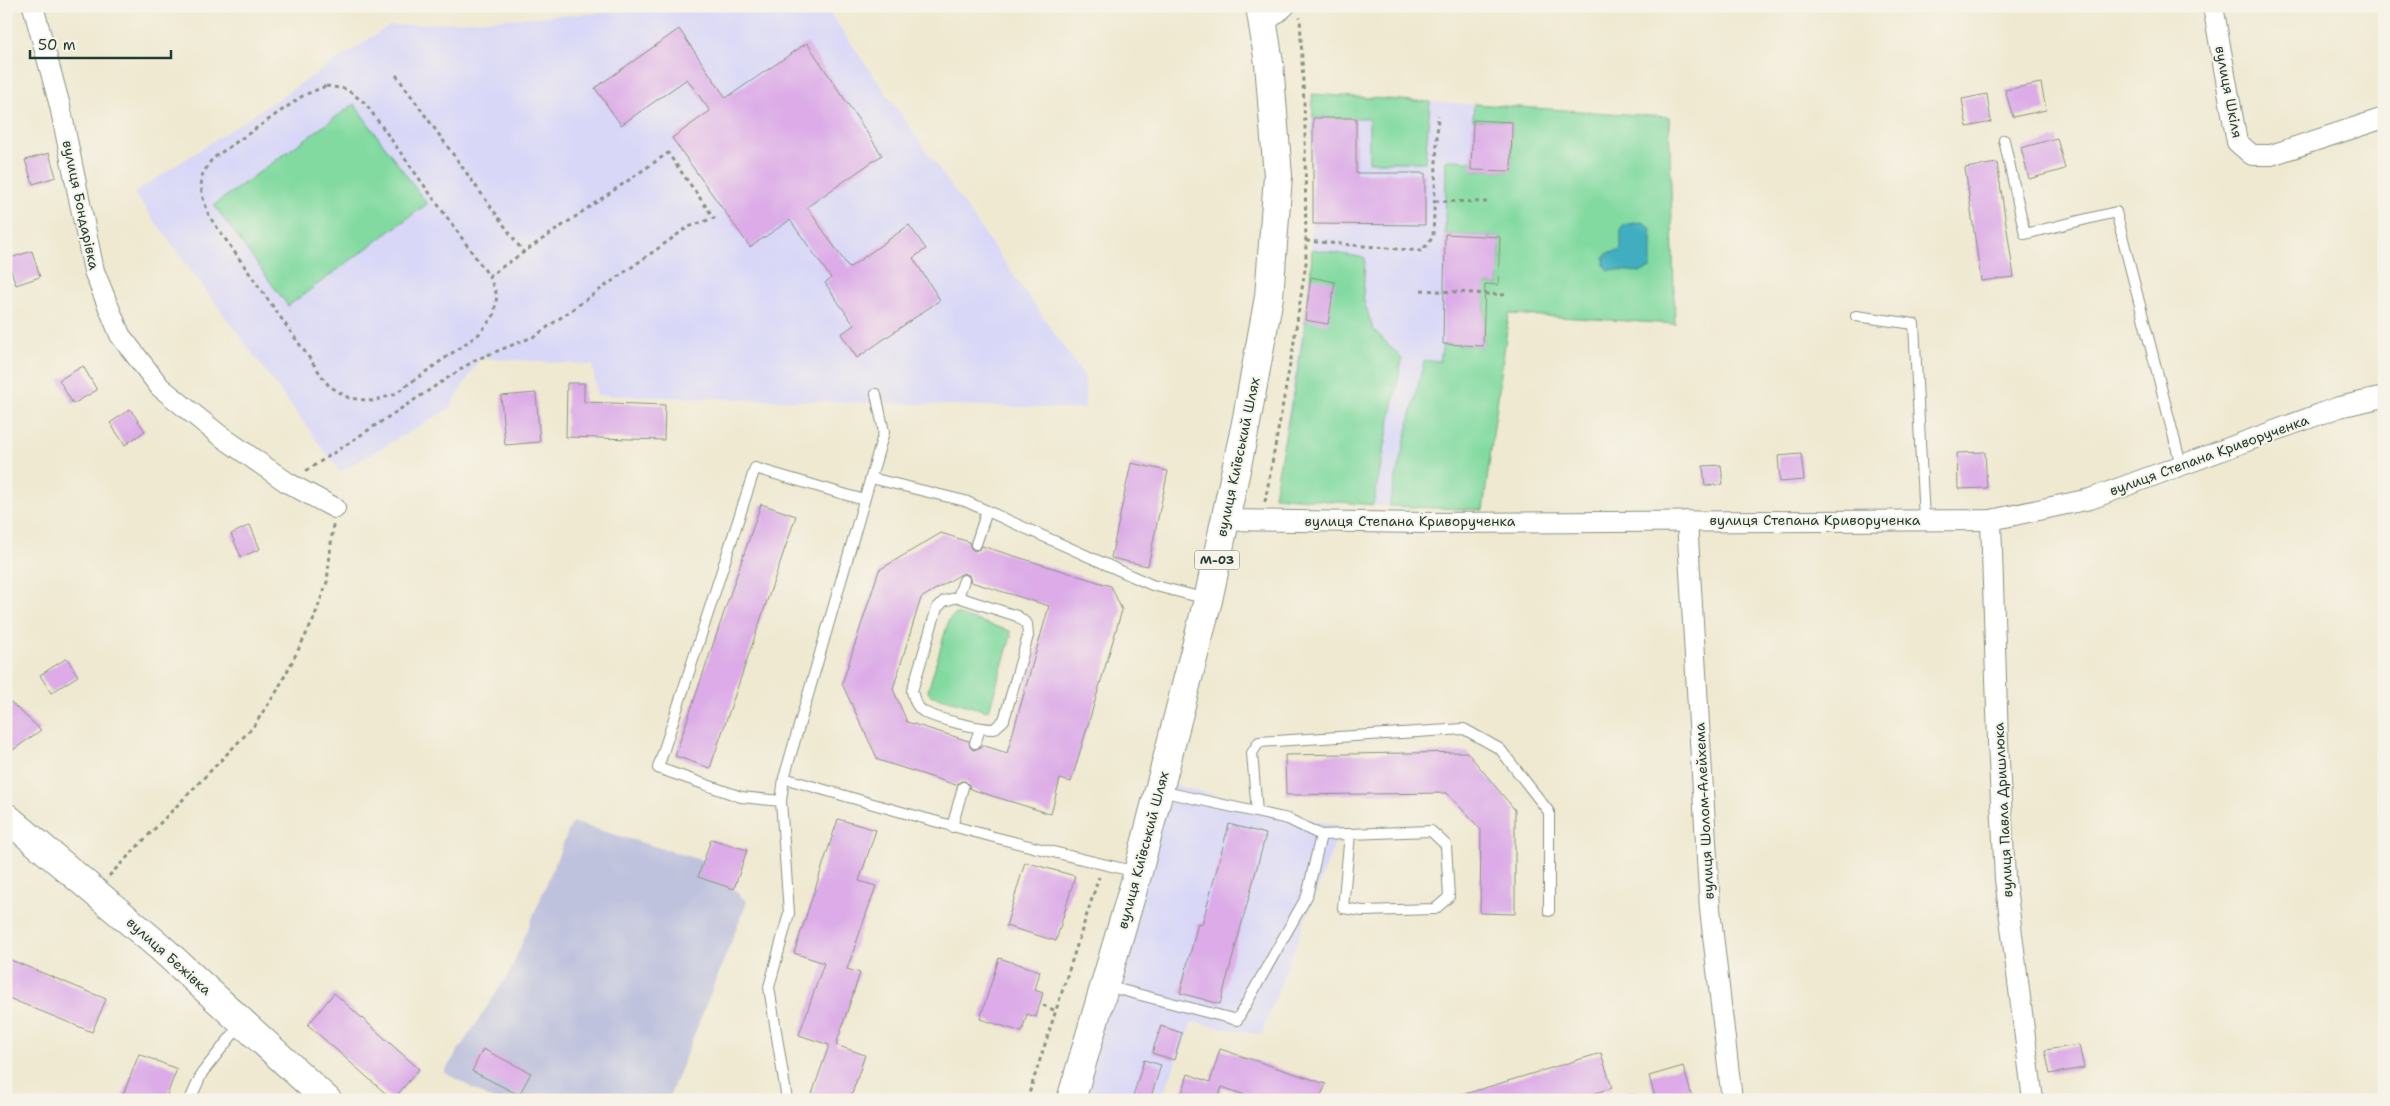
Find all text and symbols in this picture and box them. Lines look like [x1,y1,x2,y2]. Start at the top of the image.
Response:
scale bar [30,28,171,60]
text: 50 m [38,35,76,55]
street label: вулиця Шкіля [2211,44,2247,140]
street label: вулиця Бондарівка [58,139,104,272]
street label: вулиця Київський Шлях [1212,376,1264,538]
street label: вулиця Степана Криворученка [2107,410,2311,500]
street label: вулиця Степана Криворученка [1710,511,1921,529]
street label: вулиця Степана Криворученка [1305,512,1516,530]
road number: М-03 [1194,550,1240,570]
street label: вулиця Шолом-Алейхема [1690,722,1718,900]
street label: вулиця Павла Дришлюка [1989,722,2017,898]
street label: вулиця Київський Шлях [1113,769,1173,931]
street label: вулиця Бежівка [123,913,215,999]

